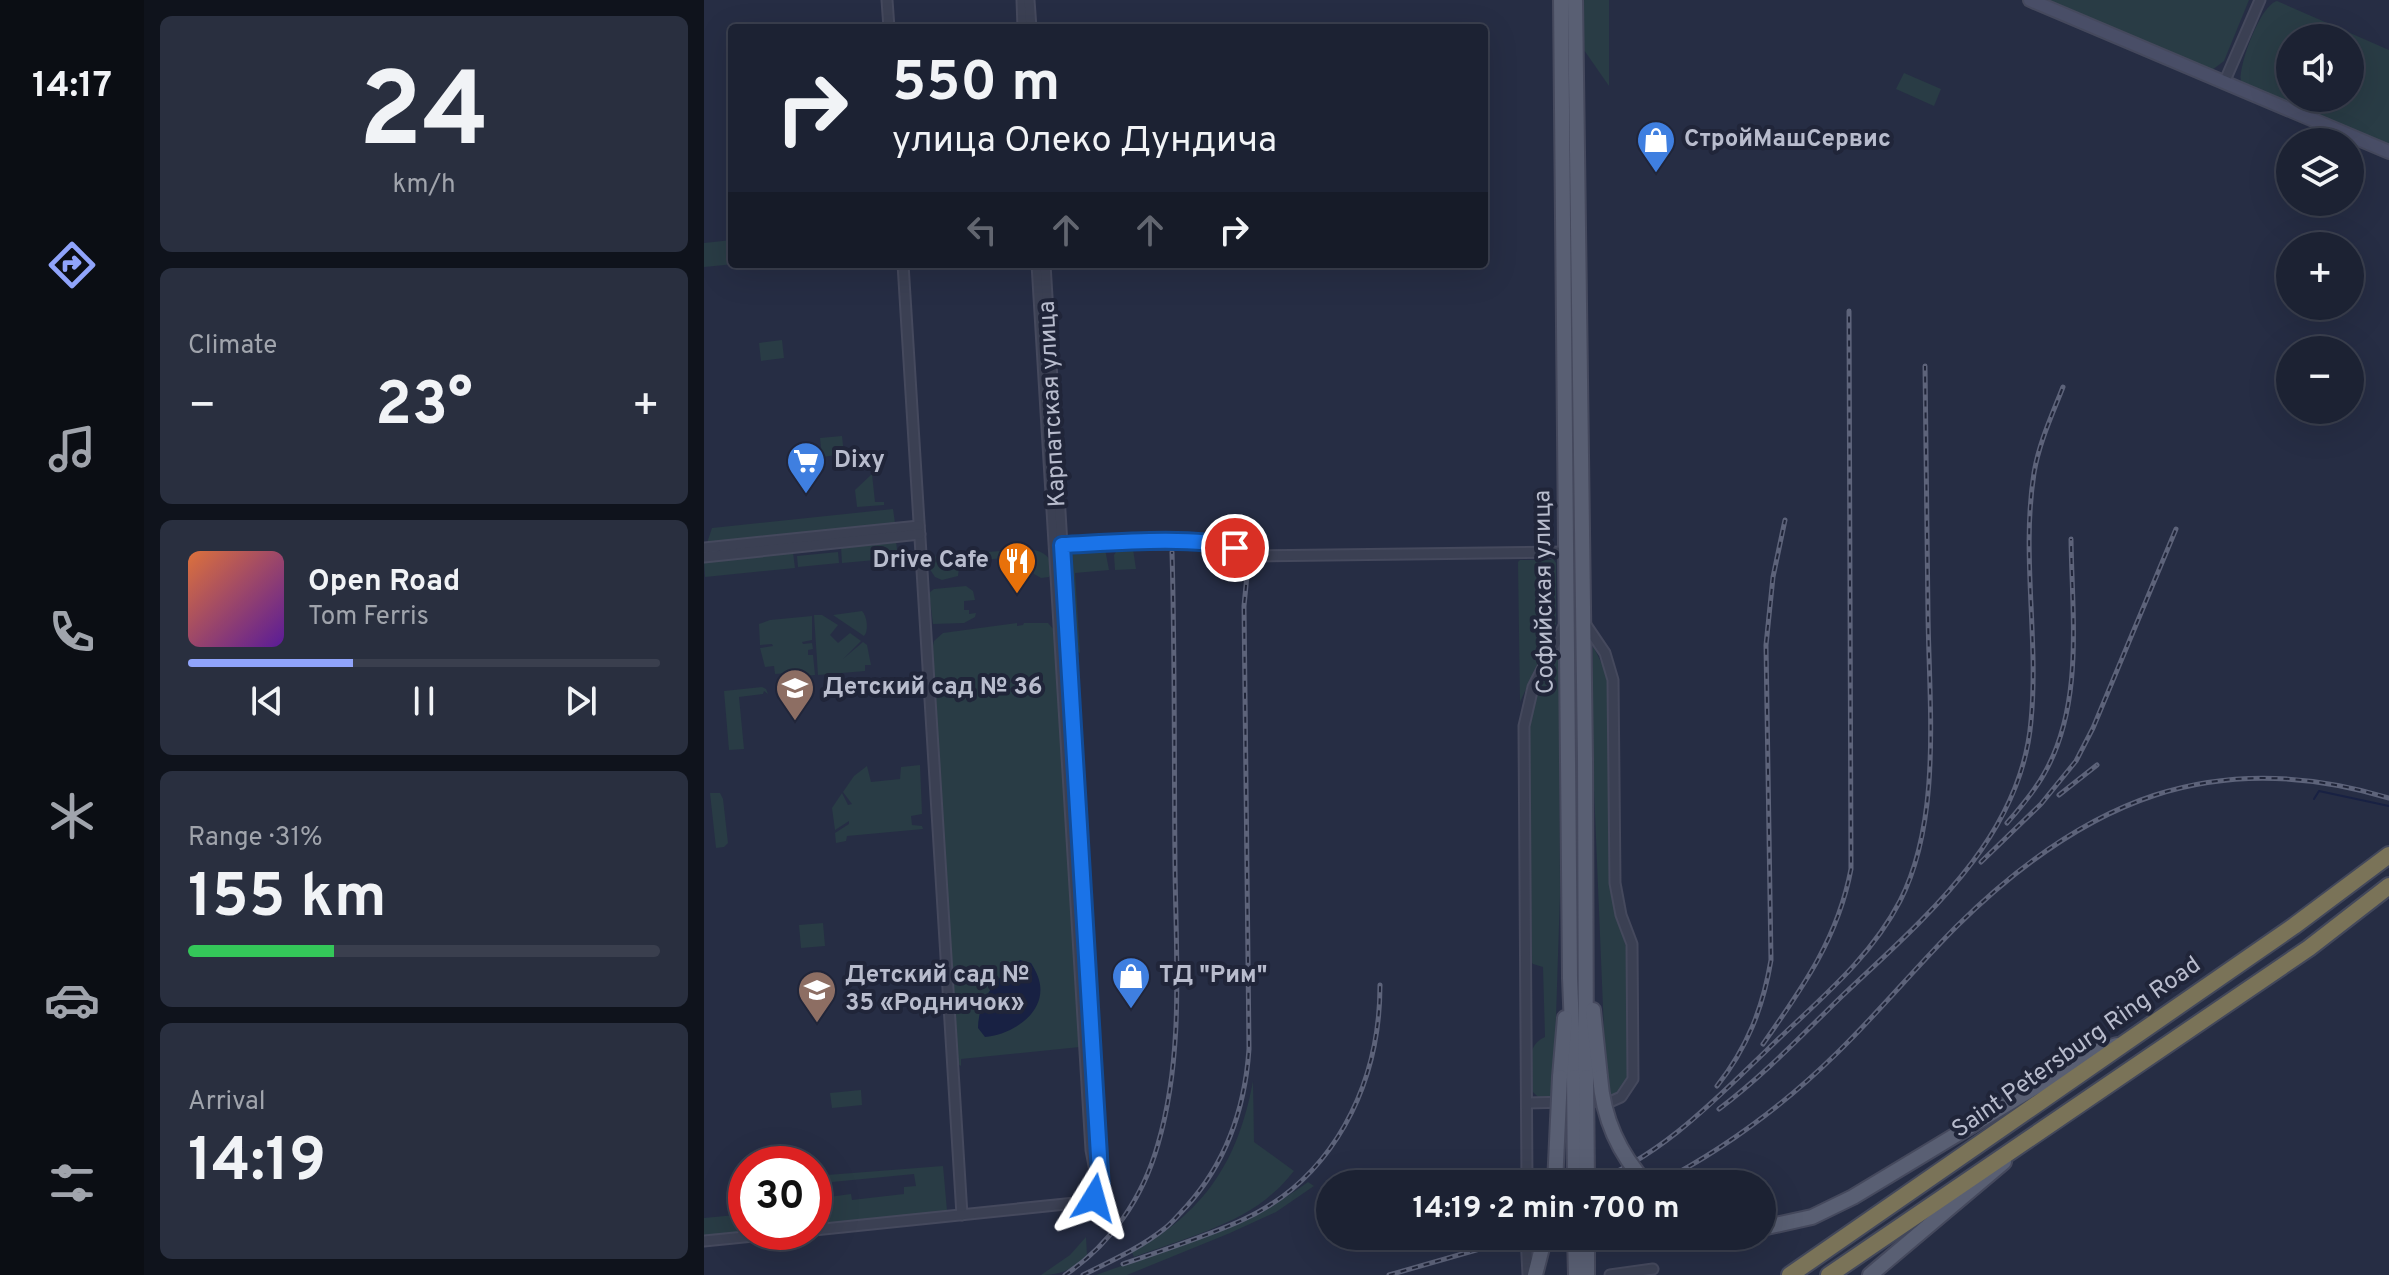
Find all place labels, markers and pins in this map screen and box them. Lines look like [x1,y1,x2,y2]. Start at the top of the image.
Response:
shop icon: СтройМашСервис [1635,119,1677,174]
place label: СтройМашСервис [1684,125,1891,155]
supermarket icon: Dixy [785,440,827,495]
place label: Dixy [834,446,885,476]
pin [1201,514,1269,582]
restaurant icon: Drive Cafe [996,540,1038,595]
place label: Drive Cafe [873,546,989,576]
school or university icon: Детский сад № 36 [774,667,816,722]
place label: Детский сад № 36 [823,673,1043,703]
shop icon: ТД "Рим" [1110,955,1152,1010]
place label: Детский сад № 35 «Родничок» [845,961,1029,1019]
place label: ТД "Рим" [1159,961,1267,991]
school or university icon: Детский сад № 35 «Родничок» [796,969,838,1024]

